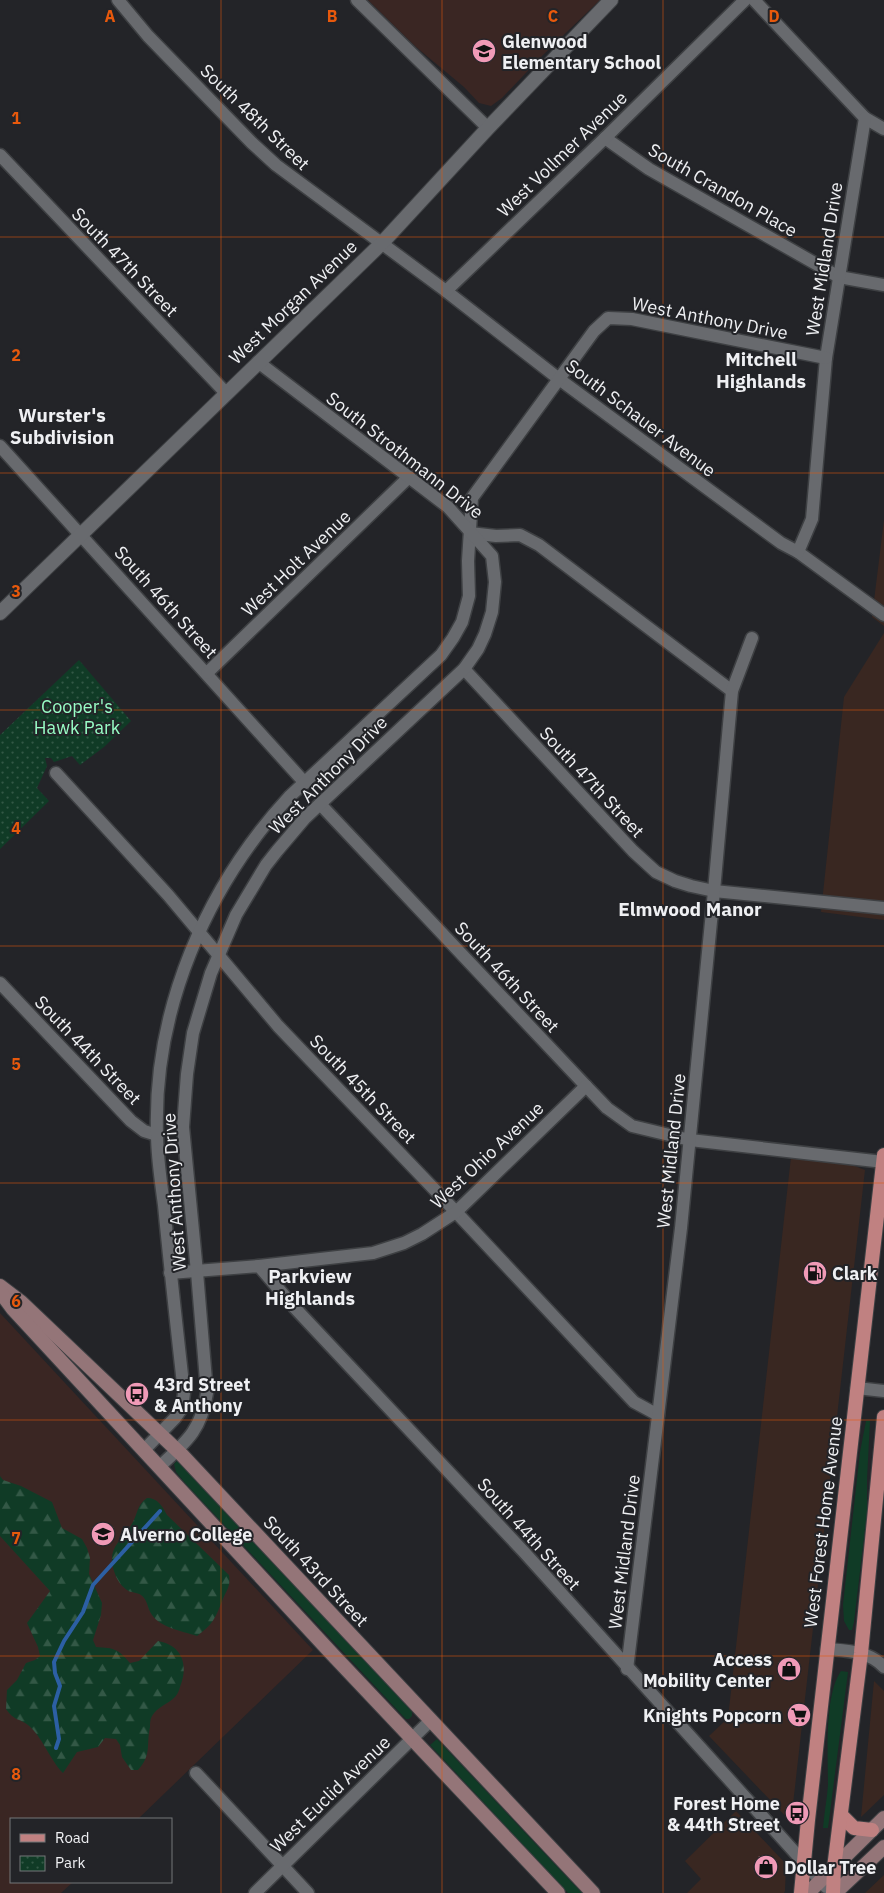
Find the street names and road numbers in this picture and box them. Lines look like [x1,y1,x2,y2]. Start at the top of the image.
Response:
street label: South 48th Street [195,59,315,175]
street label: West Vollmer Avenue [492,86,632,222]
street label: South Crandon Place [644,138,802,242]
street label: West Midland Drive [800,180,848,338]
street label: South 47th Street [67,202,183,322]
street label: West Morgan Avenue [224,235,362,369]
street label: West Anthony Drive [630,292,790,344]
street label: South Schauer Avenue [561,354,721,482]
street label: South Strothmann Drive [322,386,488,524]
street label: West Holt Avenue [237,505,356,621]
street label: South 46th Street [110,541,222,663]
street label: West Anthony Drive [264,711,392,839]
street label: South 47th Street [535,722,649,842]
street label: South 46th Street [450,917,564,1037]
street label: South 44th Street [30,990,146,1110]
street label: South 45th Street [305,1029,421,1149]
street label: West Midland Drive [651,1072,691,1230]
street label: West Ohio Avenue [425,1096,549,1213]
street label: West Anthony Drive [157,1112,191,1272]
street label: West Forest Home Avenue [799,1415,847,1629]
street label: South 44th Street [473,1473,585,1595]
street label: West Midland Drive [603,1473,645,1631]
street label: South 43rd Street [259,1511,373,1631]
street label: West Euclid Avenue [265,1730,395,1857]

